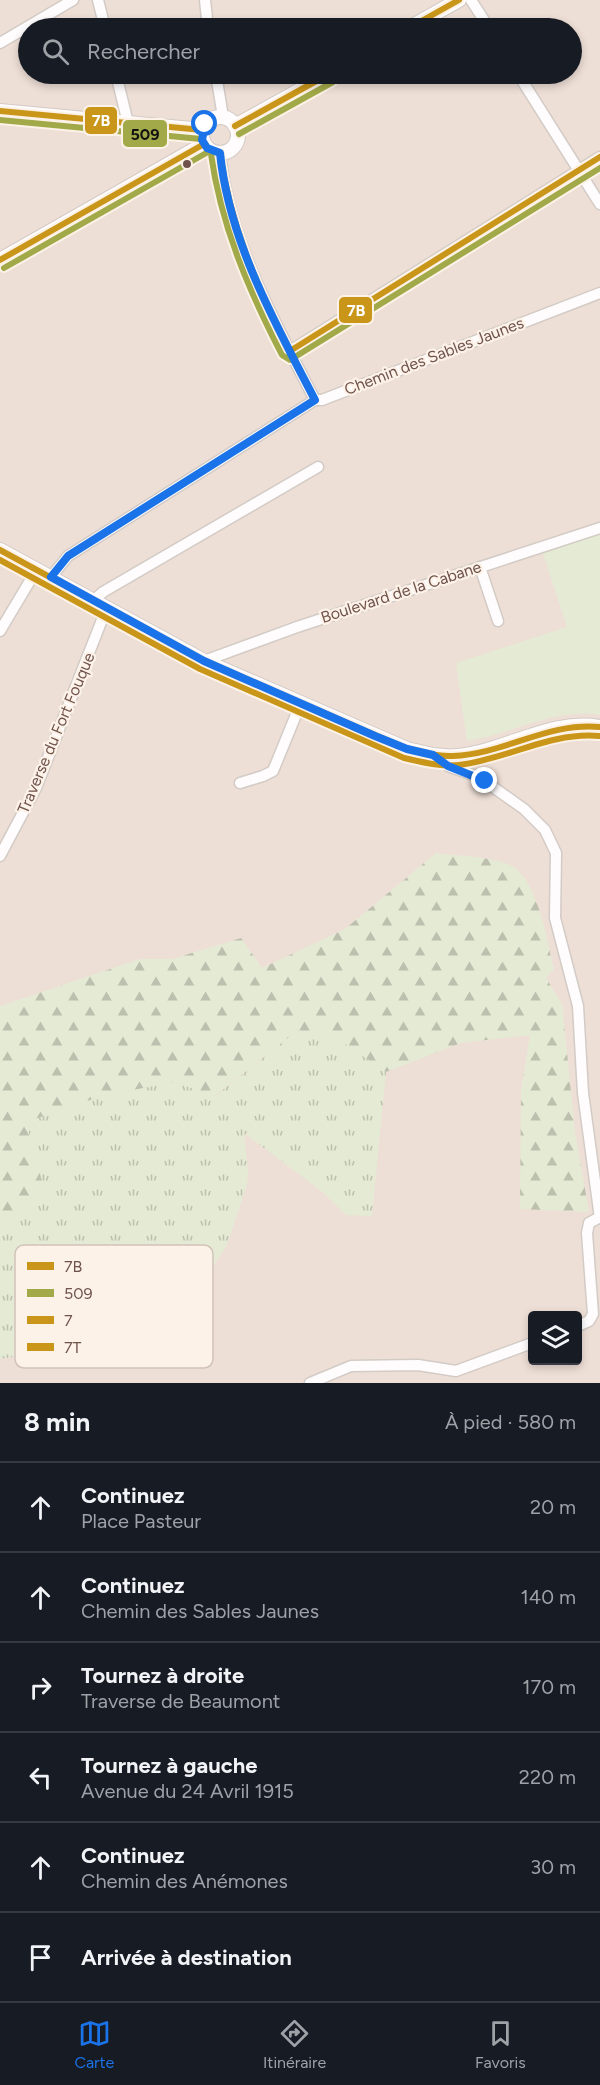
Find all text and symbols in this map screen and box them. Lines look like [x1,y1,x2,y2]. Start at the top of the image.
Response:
search box [18,18,582,84]
icon: search [39,35,72,68]
text: Rechercher [87,38,200,65]
line badge: 7B [84,106,118,135]
route start [191,110,217,136]
text: 7B [92,111,111,130]
line badge: 509 [122,119,168,148]
text: 509 [131,125,159,144]
unlabelled marker [181,158,193,170]
line badge: 7B [338,296,373,324]
text: 7B [347,301,366,320]
street label: Chemin des Sables Jaunes [342,313,526,399]
street label: Boulevard de la Cabane [318,557,484,627]
street label: Traverse du Fort Fouque [13,649,99,816]
route end [471,767,497,793]
legend [15,1245,213,1368]
text: 7B [64,1257,83,1276]
text: 509 [64,1284,93,1303]
text: 7 [64,1311,73,1330]
map controls [528,1311,582,1365]
button: layers [528,1311,582,1365]
text: 7T [64,1338,82,1357]
text: 8 min [24,1406,90,1438]
text: À pied · 580 m [445,1410,576,1434]
text: Continuez [81,1482,185,1509]
icon: ahead [24,1491,57,1524]
text: 20 m [530,1495,576,1519]
text: Place Pasteur [81,1509,201,1533]
text: Continuez [81,1572,185,1599]
icon: ahead [24,1581,57,1614]
text: 140 m [521,1585,576,1609]
text: Chemin des Sables Jaunes [81,1599,319,1623]
text: Tournez à droite [81,1662,244,1689]
icon: right [24,1671,57,1704]
text: 170 m [522,1675,576,1699]
text: Traverse de Beaumont [81,1689,280,1713]
text: Tournez à gauche [81,1752,257,1779]
icon: left [24,1761,57,1794]
text: 220 m [519,1765,576,1789]
text: Avenue du 24 Avril 1915 [81,1779,294,1803]
text: Continuez [81,1842,185,1869]
icon: ahead [24,1851,57,1884]
text: 30 m [530,1855,576,1879]
text: Chemin des Anémones [81,1869,288,1893]
icon: arrive [24,1941,57,1974]
text: Arrivée à destination [81,1944,292,1971]
tab: Carte [74,2017,114,2072]
tab: Itinéraire [263,2017,326,2072]
tab: Favoris [475,2017,526,2072]

